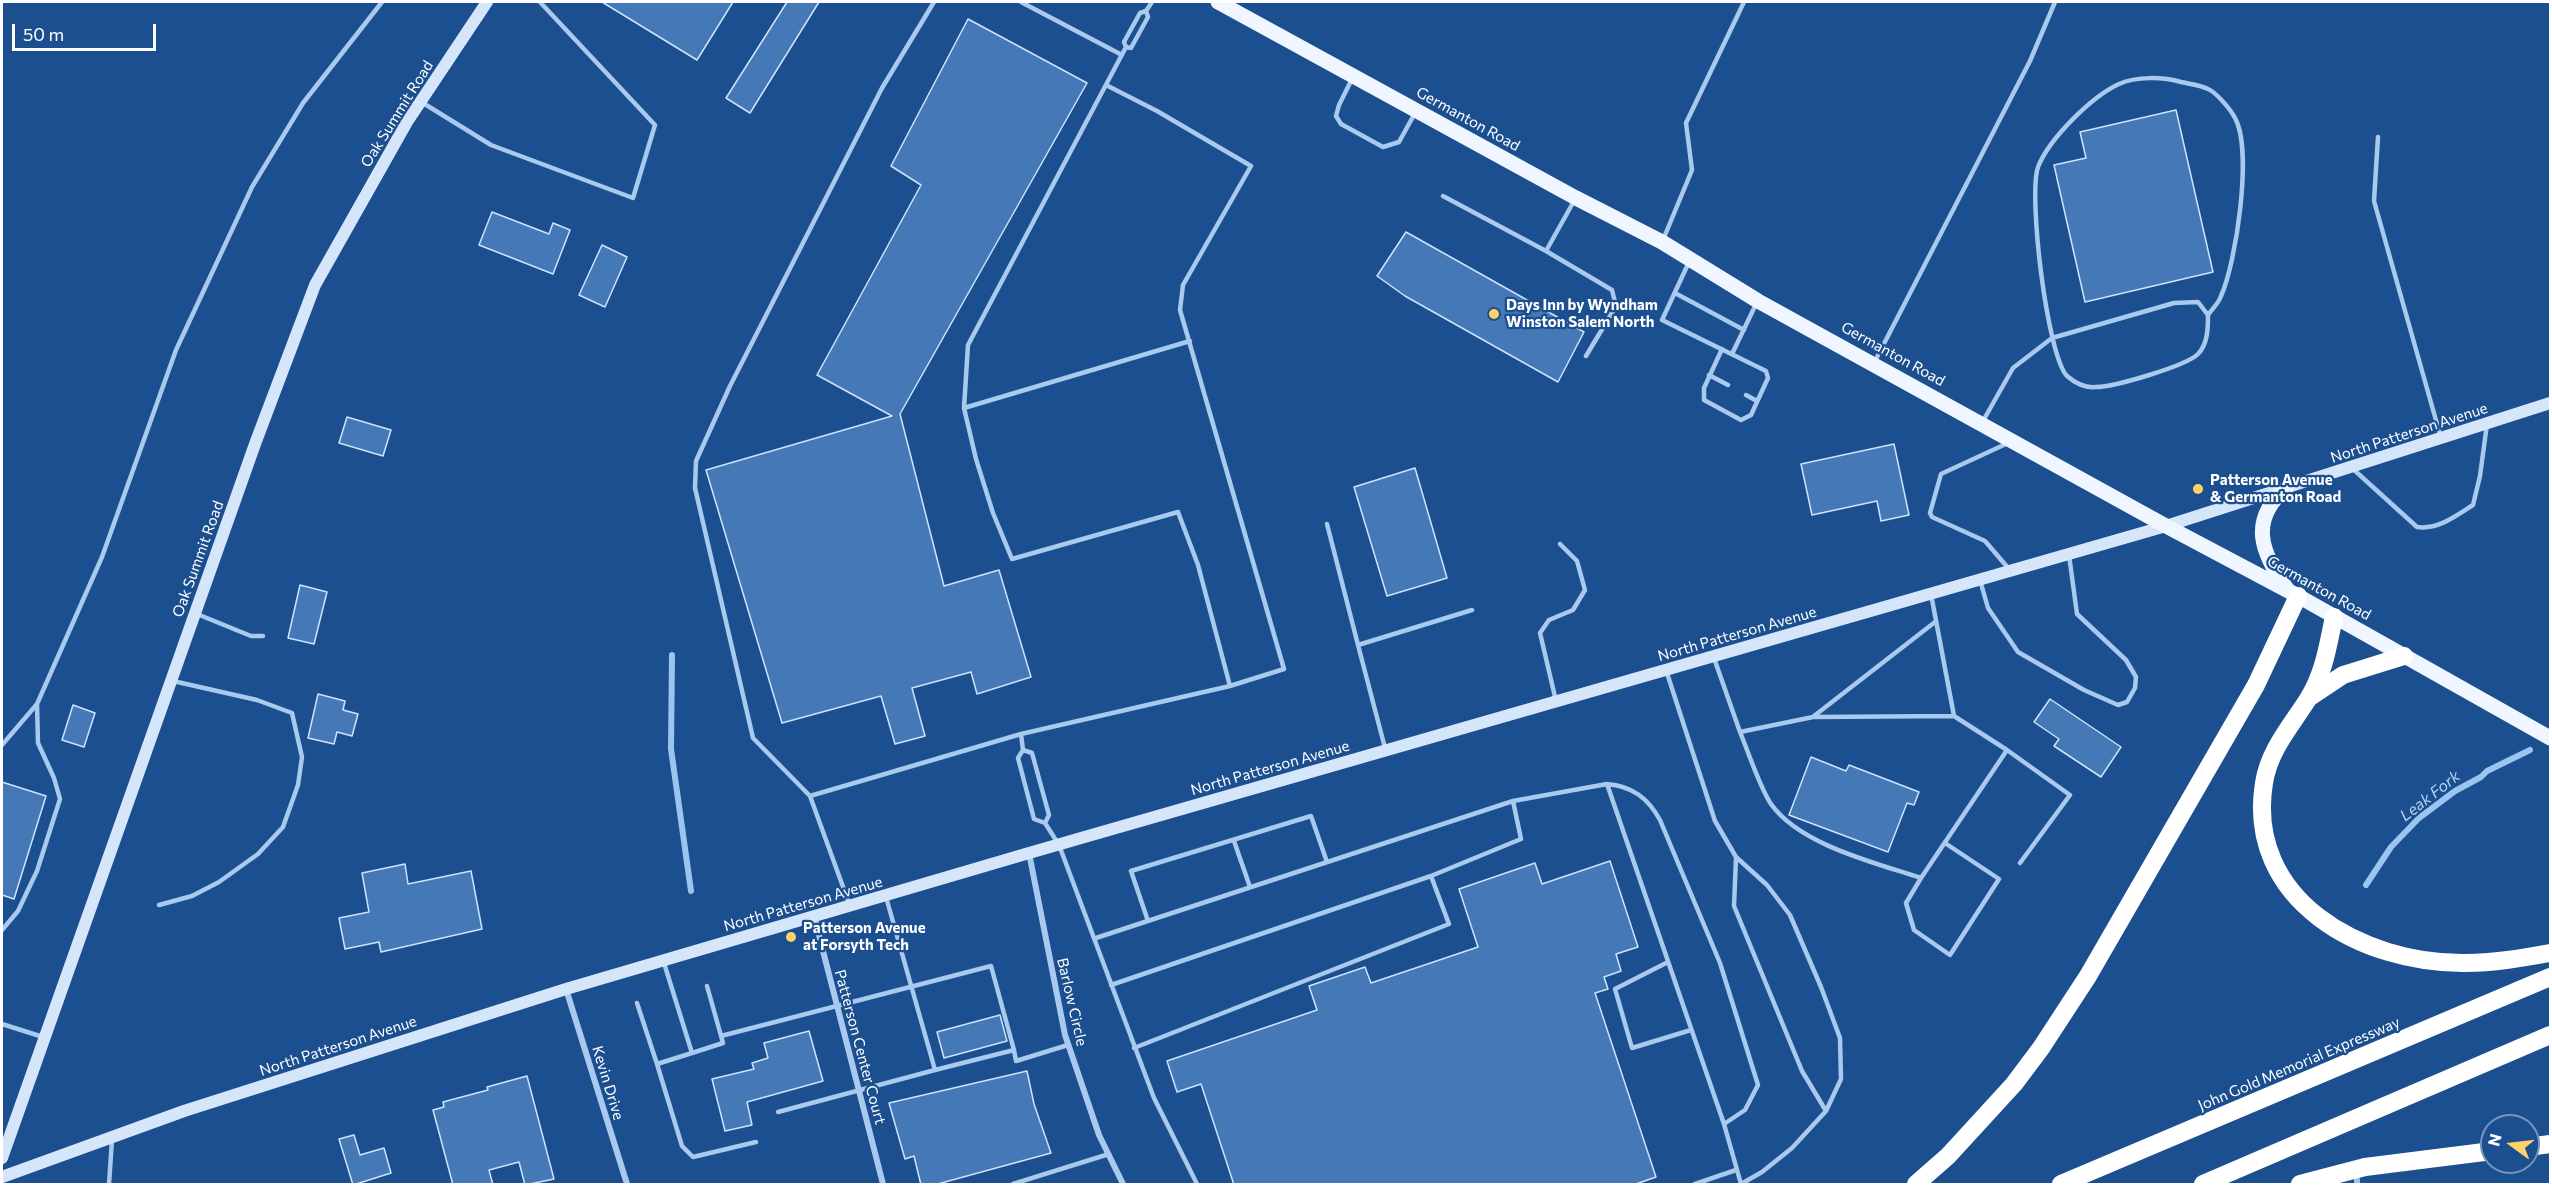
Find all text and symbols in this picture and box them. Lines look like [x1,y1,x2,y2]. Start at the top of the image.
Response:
scale bar [15,12,159,50]
text: 50 m [23,23,64,45]
street label: Oak Summit Road [357,57,437,171]
street label: Germanton Road [1413,83,1523,155]
place label: Days Inn by Wyndham Winston Salem North [1506,296,1658,331]
marker: Days Inn by Wyndham Winston Salem North [1487,307,1501,321]
street label: Germanton Road [1838,318,1948,390]
street label: North Patterson Avenue [2328,399,2490,467]
place label: Patterson Avenue & Germanton Road [2210,471,2341,506]
marker: Patterson Avenue & Germanton Road [2191,482,2205,496]
street label: Oak Summit Road [169,498,227,620]
street label: Germanton Road [2264,552,2374,624]
street label: North Patterson Avenue [1656,603,1818,665]
street label: North Patterson Avenue [1189,737,1351,799]
water label: Leak Fork [2396,767,2464,825]
street label: North Patterson Avenue [722,873,884,935]
place label: Patterson Avenue at Forsyth Tech [803,919,926,954]
marker: Patterson Avenue at Forsyth Tech [784,930,798,944]
street label: Barlow Circle [1053,956,1091,1048]
street label: Patterson Center Court [831,968,889,1126]
street label: North Patterson Avenue [257,1012,419,1080]
street label: John Gold Memorial Expressway [2195,1013,2403,1115]
street label: Kevin Drive [588,1044,628,1122]
north arrow [2480,1114,2540,1174]
text: N [2483,1131,2505,1148]

